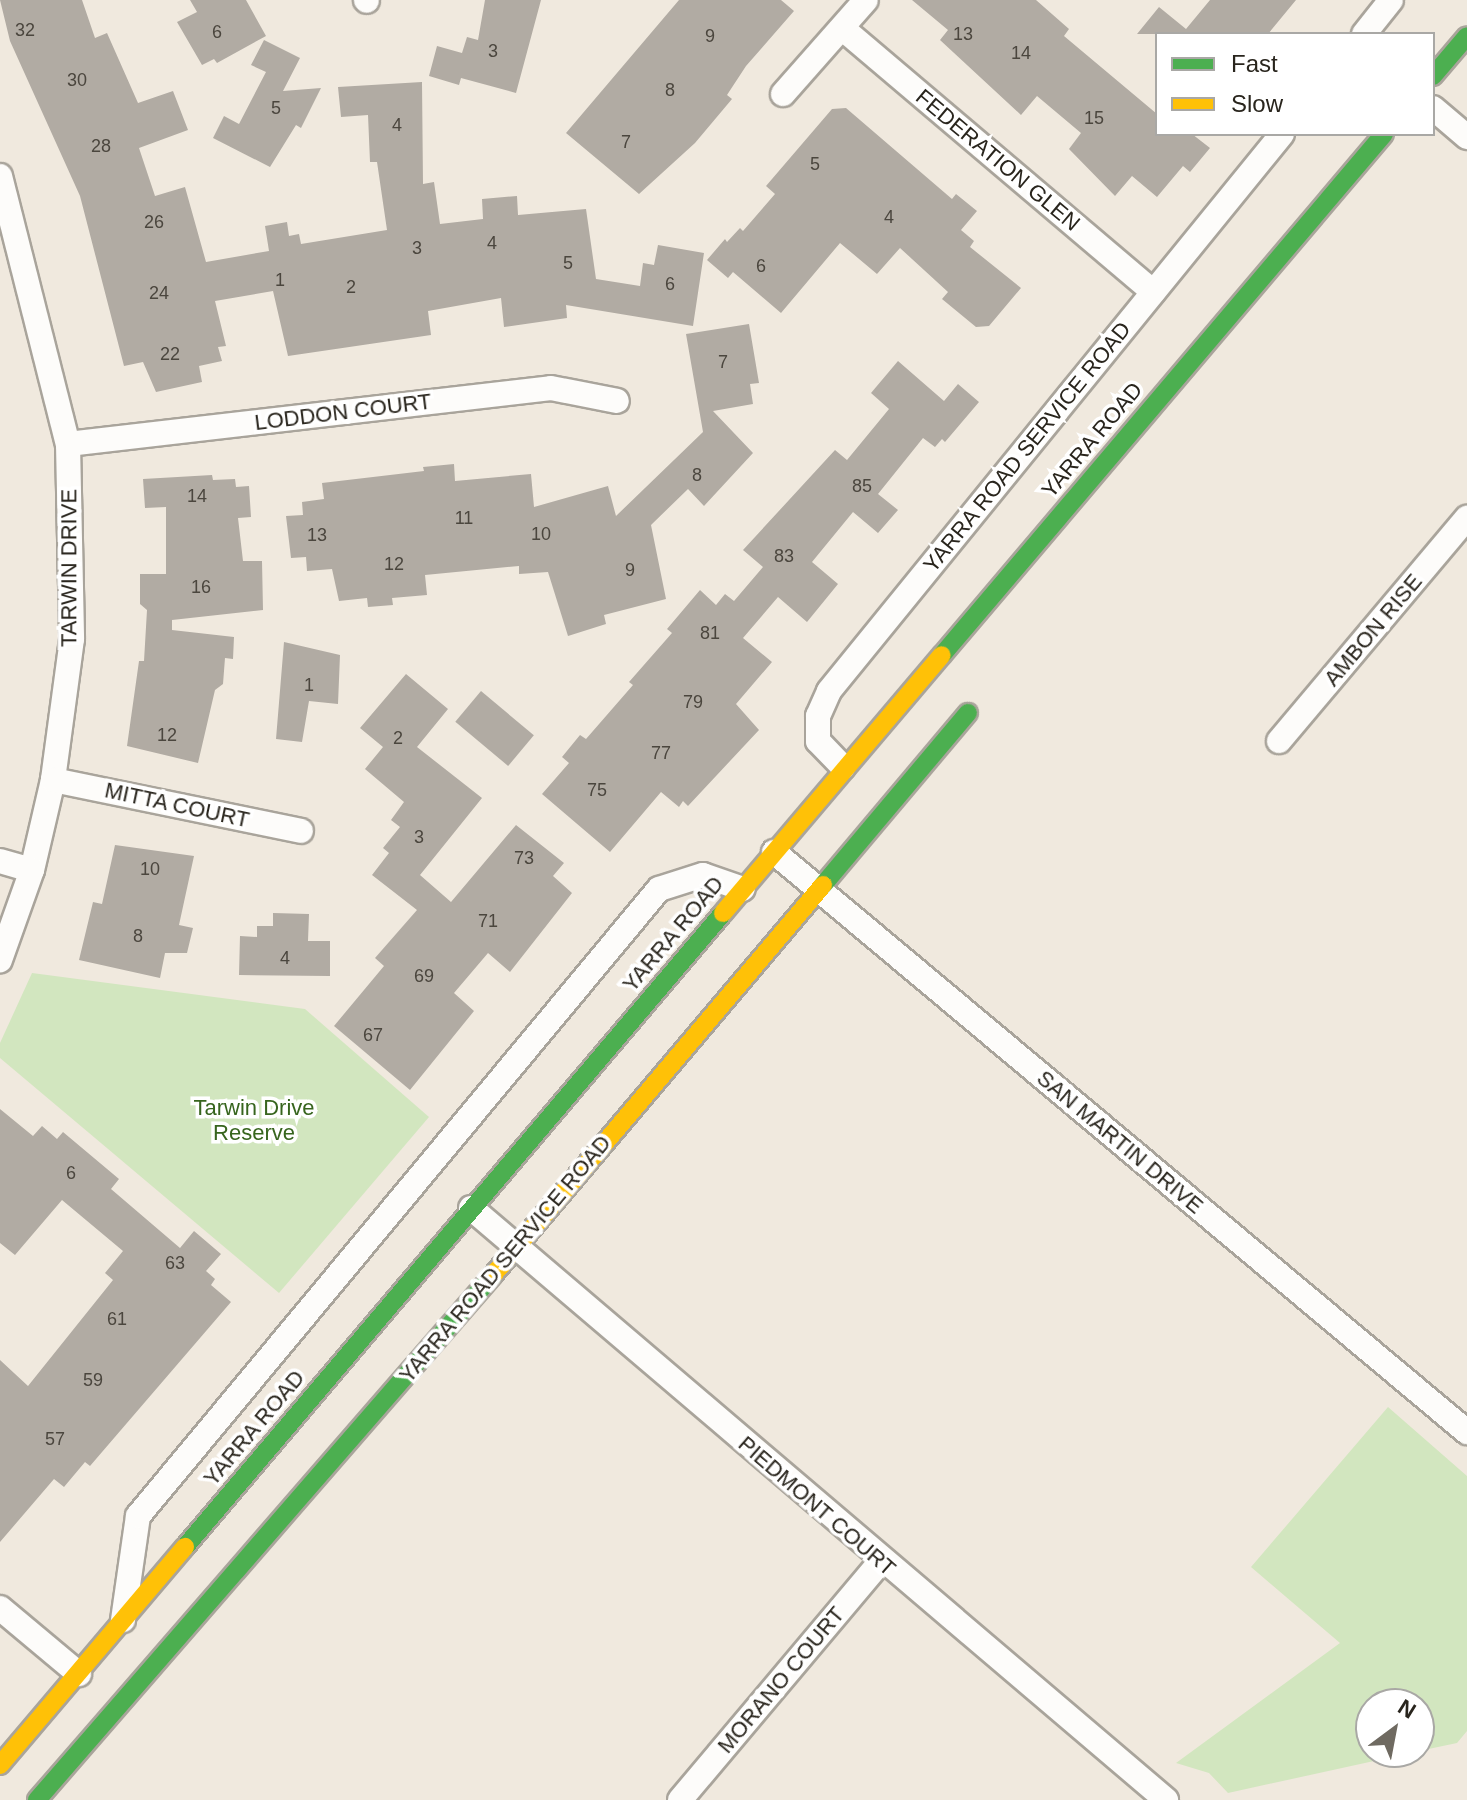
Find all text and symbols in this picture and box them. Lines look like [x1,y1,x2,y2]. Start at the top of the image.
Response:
house number: 32 [15,19,35,41]
house number: 6 [212,21,222,43]
house number: 13 [953,23,973,45]
house number: 9 [705,25,715,47]
legend [1155,32,1435,136]
house number: 3 [488,40,498,62]
house number: 14 [1011,42,1031,64]
text: Fast [1231,50,1278,77]
house number: 30 [67,69,87,91]
house number: 8 [665,79,675,101]
street label: FEDERATION GLEN [911,84,1085,236]
text: Slow [1231,90,1283,117]
house number: 5 [271,97,281,119]
house number: 15 [1084,107,1104,129]
house number: 4 [392,114,402,136]
house number: 7 [621,131,631,153]
house number: 28 [91,135,111,157]
house number: 5 [810,153,820,175]
house number: 4 [884,206,894,228]
house number: 26 [144,211,164,233]
house number: 4 [487,232,497,254]
house number: 3 [412,237,422,259]
house number: 5 [563,252,573,274]
house number: 6 [756,255,766,277]
house number: 1 [275,269,285,291]
house number: 6 [665,273,675,295]
house number: 2 [346,276,356,298]
house number: 24 [149,282,169,304]
street label: YARRA ROAD SERVICE ROAD [917,316,1137,578]
house number: 22 [160,343,180,365]
house number: 7 [718,351,728,373]
street label: YARRA ROAD [1036,376,1148,504]
street label: LODDON COURT [253,388,433,436]
house number: 8 [692,464,702,486]
house number: 85 [852,475,872,497]
house number: 14 [187,485,207,507]
street label: TARWIN DRIVE [56,489,82,647]
house number: 11 [455,507,473,529]
house number: 10 [531,523,551,545]
house number: 13 [307,524,327,546]
house number: 83 [774,545,794,567]
house number: 12 [384,553,404,575]
house number: 9 [625,559,635,581]
street label: AMBON RISE [1318,569,1428,691]
house number: 16 [191,576,211,598]
house number: 81 [700,622,720,644]
house number: 1 [304,674,314,696]
house number: 79 [683,691,703,713]
house number: 12 [157,724,177,746]
house number: 2 [393,727,403,749]
house number: 77 [651,742,671,764]
street label: MITTA COURT [102,777,252,833]
house number: 75 [587,779,607,801]
house number: 3 [414,826,424,848]
house number: 73 [514,847,534,869]
house number: 10 [140,858,160,880]
street label: YARRA ROAD [617,870,729,998]
house number: 71 [478,910,498,932]
house number: 8 [133,925,143,947]
house number: 4 [280,947,290,969]
house number: 69 [414,965,434,987]
house number: 67 [363,1024,383,1046]
street label: SAN MARTIN DRIVE [1032,1065,1208,1219]
park label: Tarwin Drive Reserve [193,1094,315,1146]
street label: YARRA ROAD SERVICE ROAD [393,1130,617,1388]
house number: 6 [66,1162,76,1184]
house number: 63 [165,1252,185,1274]
house number: 61 [107,1308,127,1330]
street label: YARRA ROAD [198,1364,310,1492]
house number: 59 [83,1369,103,1391]
house number: 57 [45,1428,65,1450]
street label: PIEDMONT COURT [733,1430,901,1582]
street label: MORANO COURT [712,1601,850,1759]
north arrow [1355,1688,1435,1768]
text: N [1394,1694,1420,1724]

